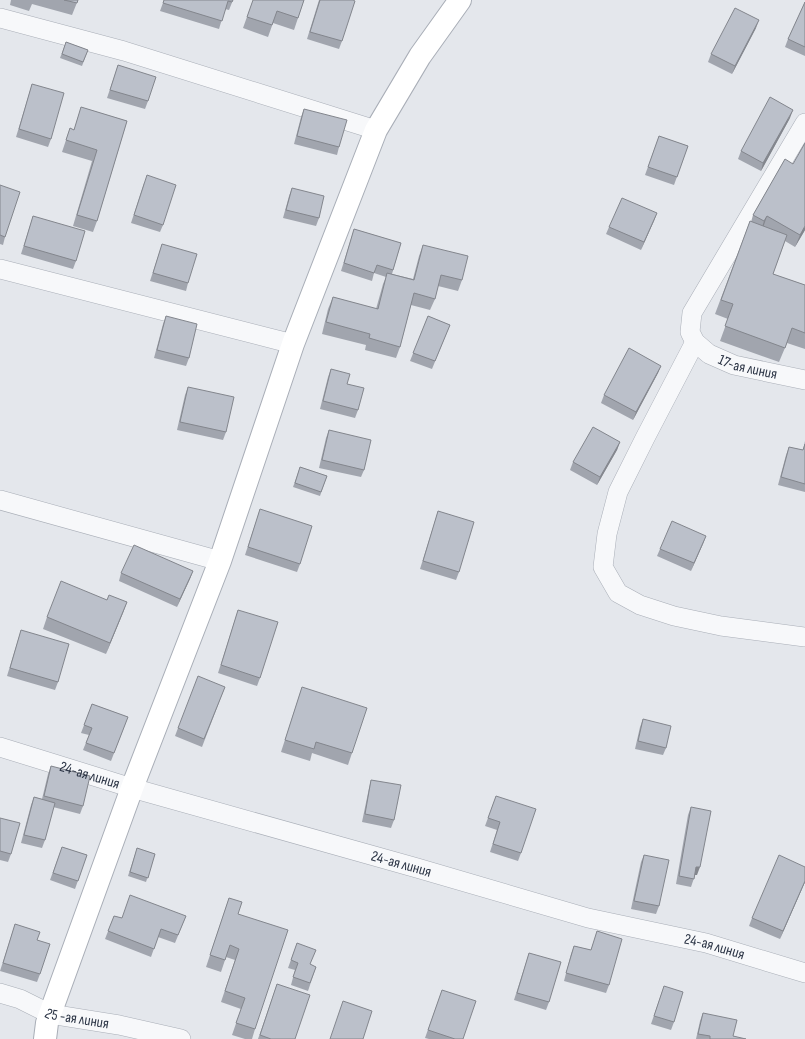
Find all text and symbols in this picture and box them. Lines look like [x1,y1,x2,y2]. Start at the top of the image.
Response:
street label: 17-ая линия [715,350,779,383]
street label: 24-ая линия [57,757,122,793]
street label: 24-ая линия [369,846,434,881]
street label: 24-ая линия [683,929,747,964]
street label: 25 -ая линия [42,1003,111,1033]

